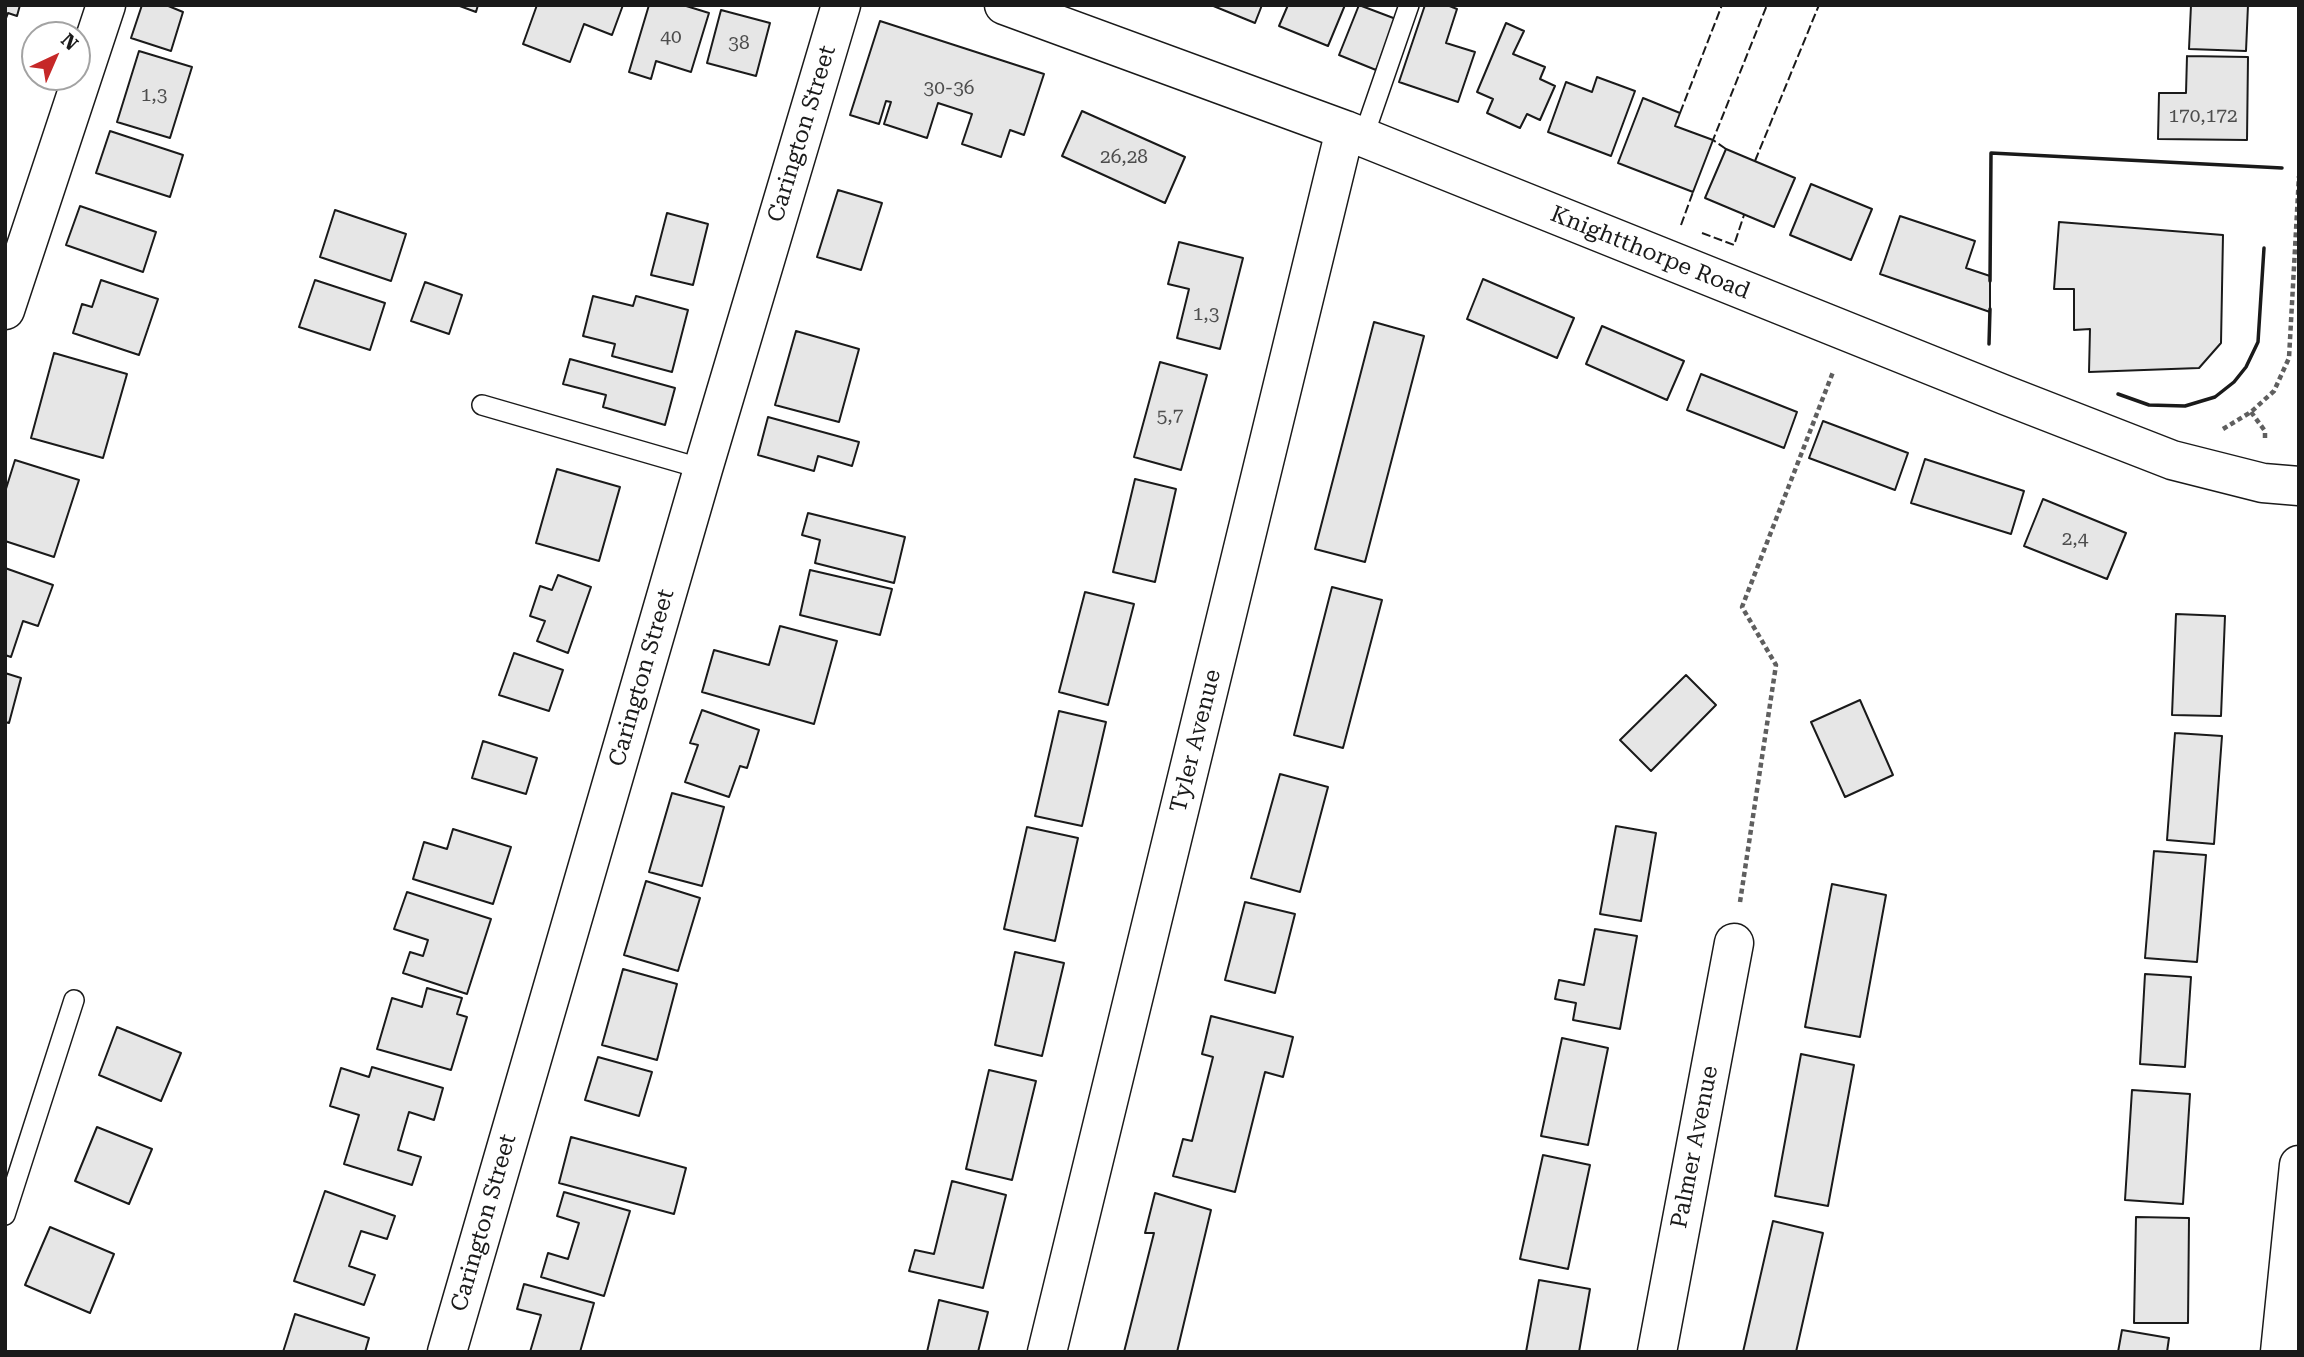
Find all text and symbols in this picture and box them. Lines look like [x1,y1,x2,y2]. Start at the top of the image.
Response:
north arrow [21,21,91,91]
house number: 40 [660,26,682,48]
text: N [56,29,83,55]
house number: 38 [728,32,750,54]
street label: Carington Street [762,42,842,226]
house number: 30-36 [924,77,974,99]
house number: 1,3 [141,84,167,106]
house number: 170,172 [2168,105,2238,127]
house number: 26,28 [1100,146,1148,168]
street label: Knightthorpe Road [1546,200,1754,306]
house number: 1,3 [1193,303,1219,325]
house number: 5,7 [1157,405,1183,427]
house number: 2,4 [2062,528,2088,550]
street label: Carington Street [604,586,680,770]
street label: Tyler Avenue [1165,667,1227,815]
street label: Palmer Avenue [1666,1063,1724,1231]
street label: Carington Street [446,1131,522,1315]

